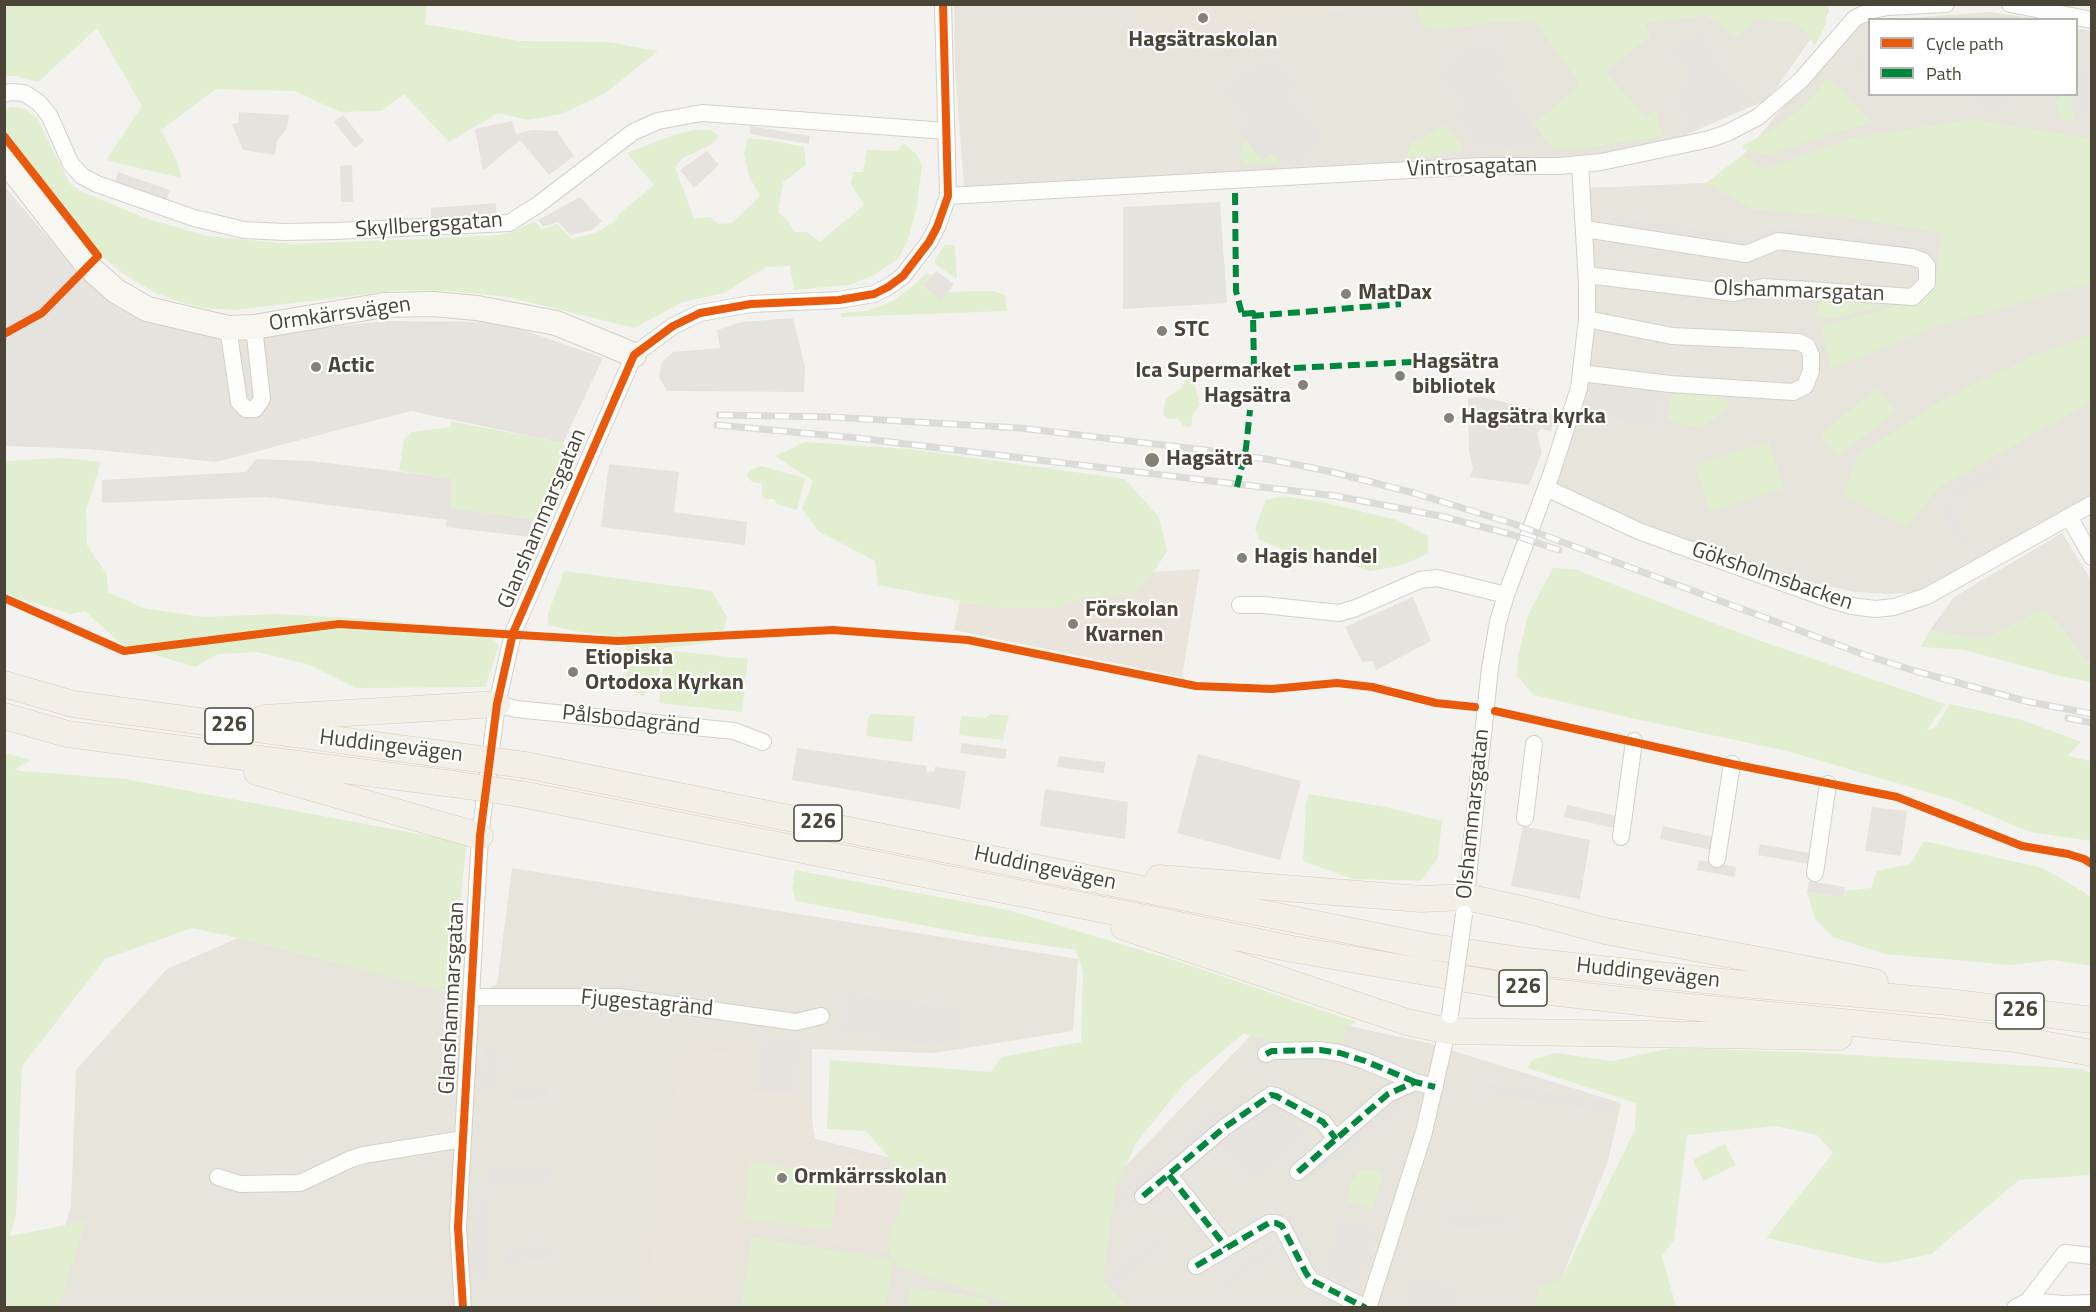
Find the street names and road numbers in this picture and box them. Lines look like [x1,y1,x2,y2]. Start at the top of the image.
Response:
street label: Vintrosagatan [1406,153,1538,183]
street label: Skyllbergsgatan [354,208,504,244]
street label: Olshammarsgatan [1713,276,1885,308]
street label: Ormkärrsvägen [267,292,413,338]
street label: Glanshammarsgatan [493,425,593,613]
street label: Göksholmsbacken [1688,537,1856,617]
street label: Pålsbodagränd [561,701,701,741]
road number: 226 [205,708,253,744]
street label: Huddingevägen [318,725,464,769]
street label: Olshammarsgatan [1452,728,1496,900]
road number: 226 [794,805,842,841]
street label: Huddingevägen [972,841,1118,897]
street label: Glanshammarsgatan [435,901,471,1095]
street label: Huddingevägen [1575,953,1721,995]
road number: 226 [1499,970,1547,1006]
street label: Fjugestagränd [580,985,714,1023]
road number: 226 [1996,993,2044,1029]

